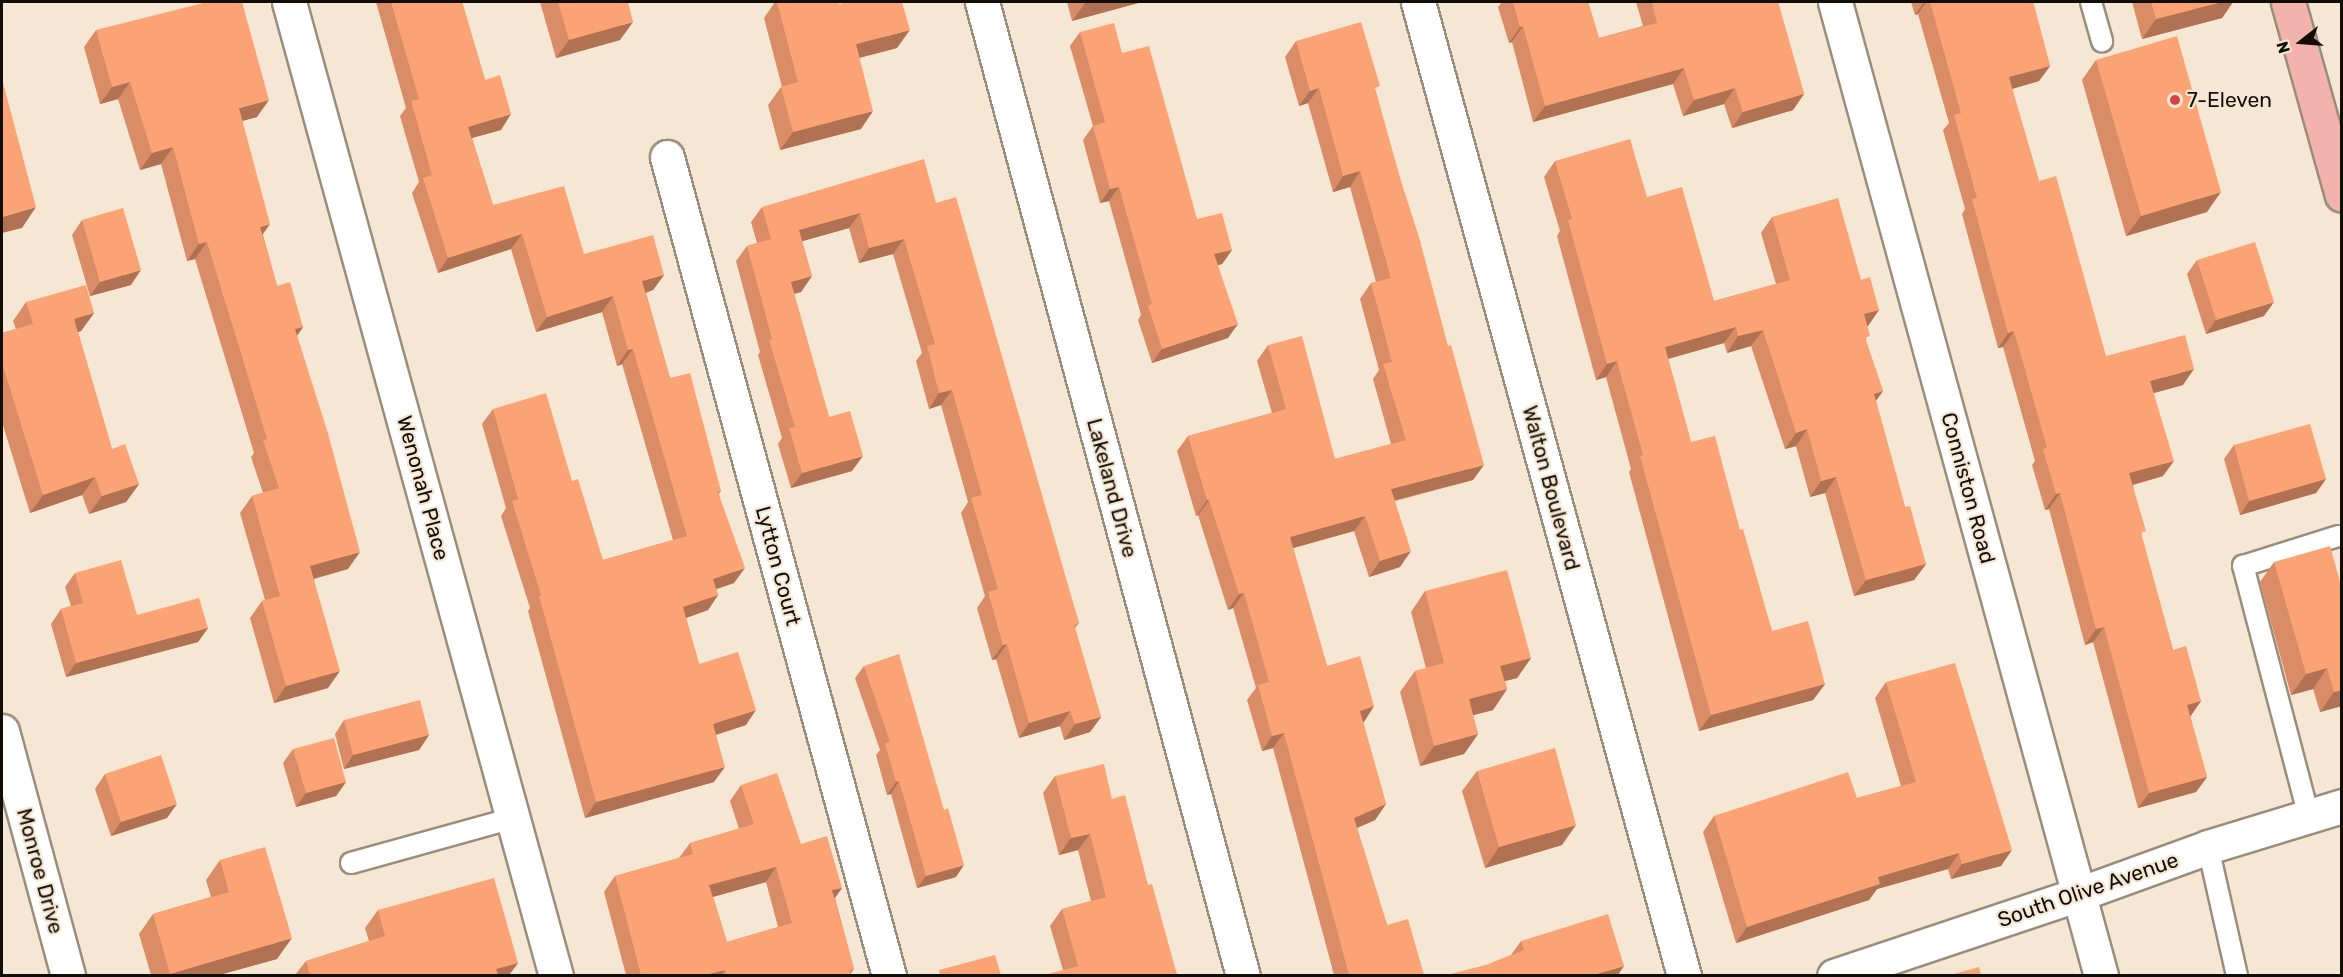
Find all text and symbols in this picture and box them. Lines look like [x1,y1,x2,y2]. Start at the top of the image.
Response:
north arrow [2271,12,2331,72]
text: N [2273,39,2294,56]
place label: 7-Eleven [2187,87,2272,113]
marker: 7-Eleven [2168,93,2182,107]
street label: Walton Boulevard [1517,403,1585,573]
street label: Conniston Road [1936,410,2000,566]
street label: Wenonah Place [392,413,454,563]
street label: Lakeland Drive [1081,416,1143,560]
street label: Lytton Court [750,504,806,628]
street label: Monroe Drive [11,806,69,936]
street label: South Olive Avenue [1994,847,2182,933]

